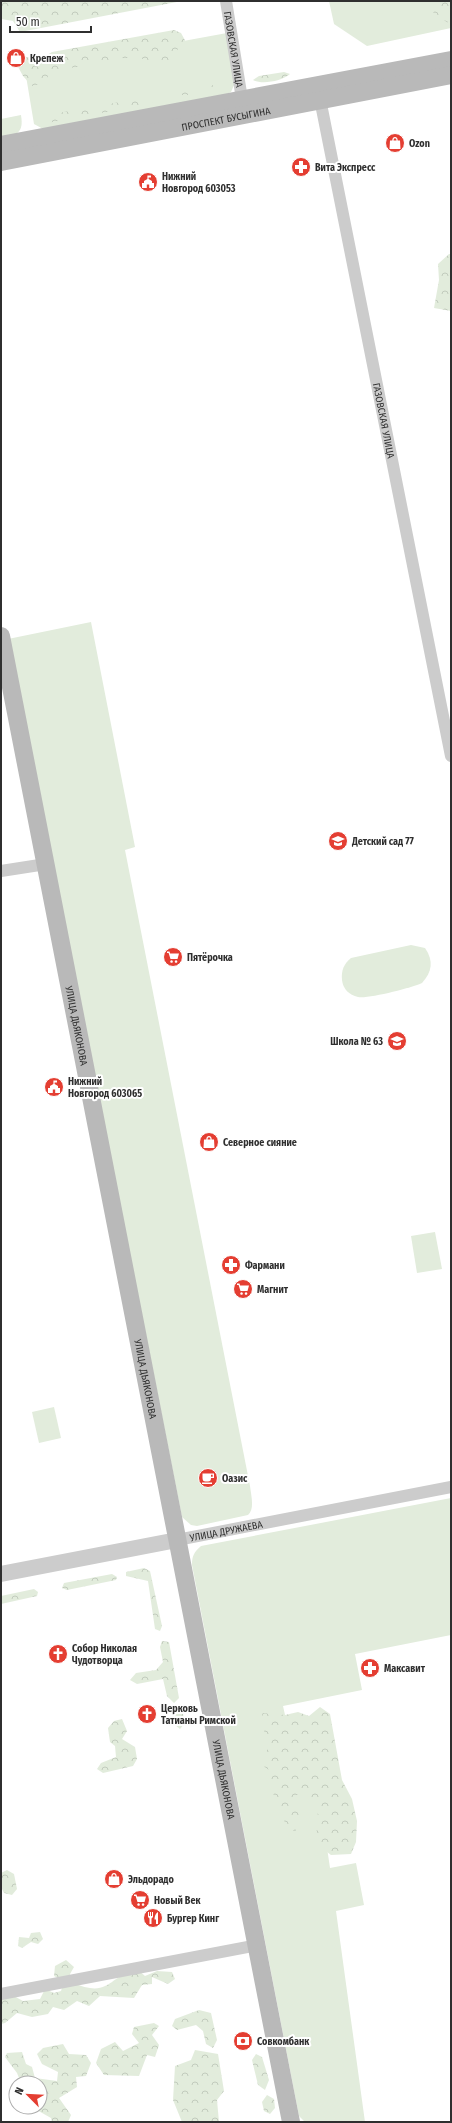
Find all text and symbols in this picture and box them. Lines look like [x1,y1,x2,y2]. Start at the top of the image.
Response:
scale bar [10,8,91,34]
street label: ГАЗОВСКАЯ УЛИЦА [221,11,245,89]
text: 50 m [16,15,40,29]
shop icon: Крепеж [5,47,27,69]
place label: Крепеж [30,53,63,65]
street label: ПРОСПЕКТ БУСЫГИНА [181,105,272,134]
shop icon: Ozon [384,132,406,154]
place label: Ozon [409,138,430,150]
pharmacy icon: Вита Экспресс [290,156,312,178]
place label: Вита Экспресс [315,162,376,174]
public building icon: Нижний Новгород 603053 [137,171,159,193]
place label: Нижний Новгород 603053 [162,171,236,195]
street label: ГАЗОВСКАЯ УЛИЦА [370,382,397,460]
school or university icon: Детский сад 77 [327,830,349,852]
place label: Детский сад 77 [351,836,415,848]
supermarket icon: Пятёрочка [162,946,184,968]
place label: Пятёрочка [187,952,233,964]
street label: УЛИЦА ДЬЯКОНОВА [62,984,90,1067]
school or university icon: Школа № 63 [386,1030,408,1052]
place label: Школа № 63 [330,1036,383,1048]
public building icon: Нижний Новгород 603065 [43,1076,65,1098]
place label: Нижний Новгород 603065 [68,1076,142,1100]
shop icon: Северное сияние [198,1131,220,1153]
place label: Северное сияние [223,1137,297,1149]
pharmacy icon: Фармани [220,1254,242,1276]
place label: Фармани [245,1260,285,1272]
supermarket icon: Магнит [232,1278,254,1300]
place label: Магнит [257,1284,289,1296]
street label: УЛИЦА ДЬЯКОНОВА [131,1337,159,1421]
cafe icon: Оазис [197,1467,219,1489]
place label: Оазис [222,1473,248,1485]
street label: УЛИЦА ДРУЖАЕВА [188,1518,264,1545]
church icon: Собор Николая Чудотворца [47,1643,69,1665]
place label: Собор Николая Чудотворца [72,1643,137,1667]
pharmacy icon: Максавит [359,1657,381,1679]
place label: Максавит [384,1663,426,1675]
church icon: Церковь Татианы Римской [136,1703,158,1725]
place label: Церковь Татианы Римской [161,1703,236,1727]
street label: УЛИЦА ДЬЯКОНОВА [209,1738,237,1821]
shop icon: Эльдорадо [103,1868,125,1890]
place label: Эльдорадо [128,1874,174,1886]
supermarket icon: Новый Век [129,1889,151,1911]
place label: Новый Век [154,1895,201,1907]
restaurant icon: Бургер Кинг [142,1907,164,1929]
place label: Бургер Кинг [167,1913,219,1925]
bank icon: Совкомбанк [232,2030,254,2052]
place label: Совкомбанк [257,2036,310,2048]
north arrow [8,2075,48,2115]
text: N [12,2085,27,2097]

